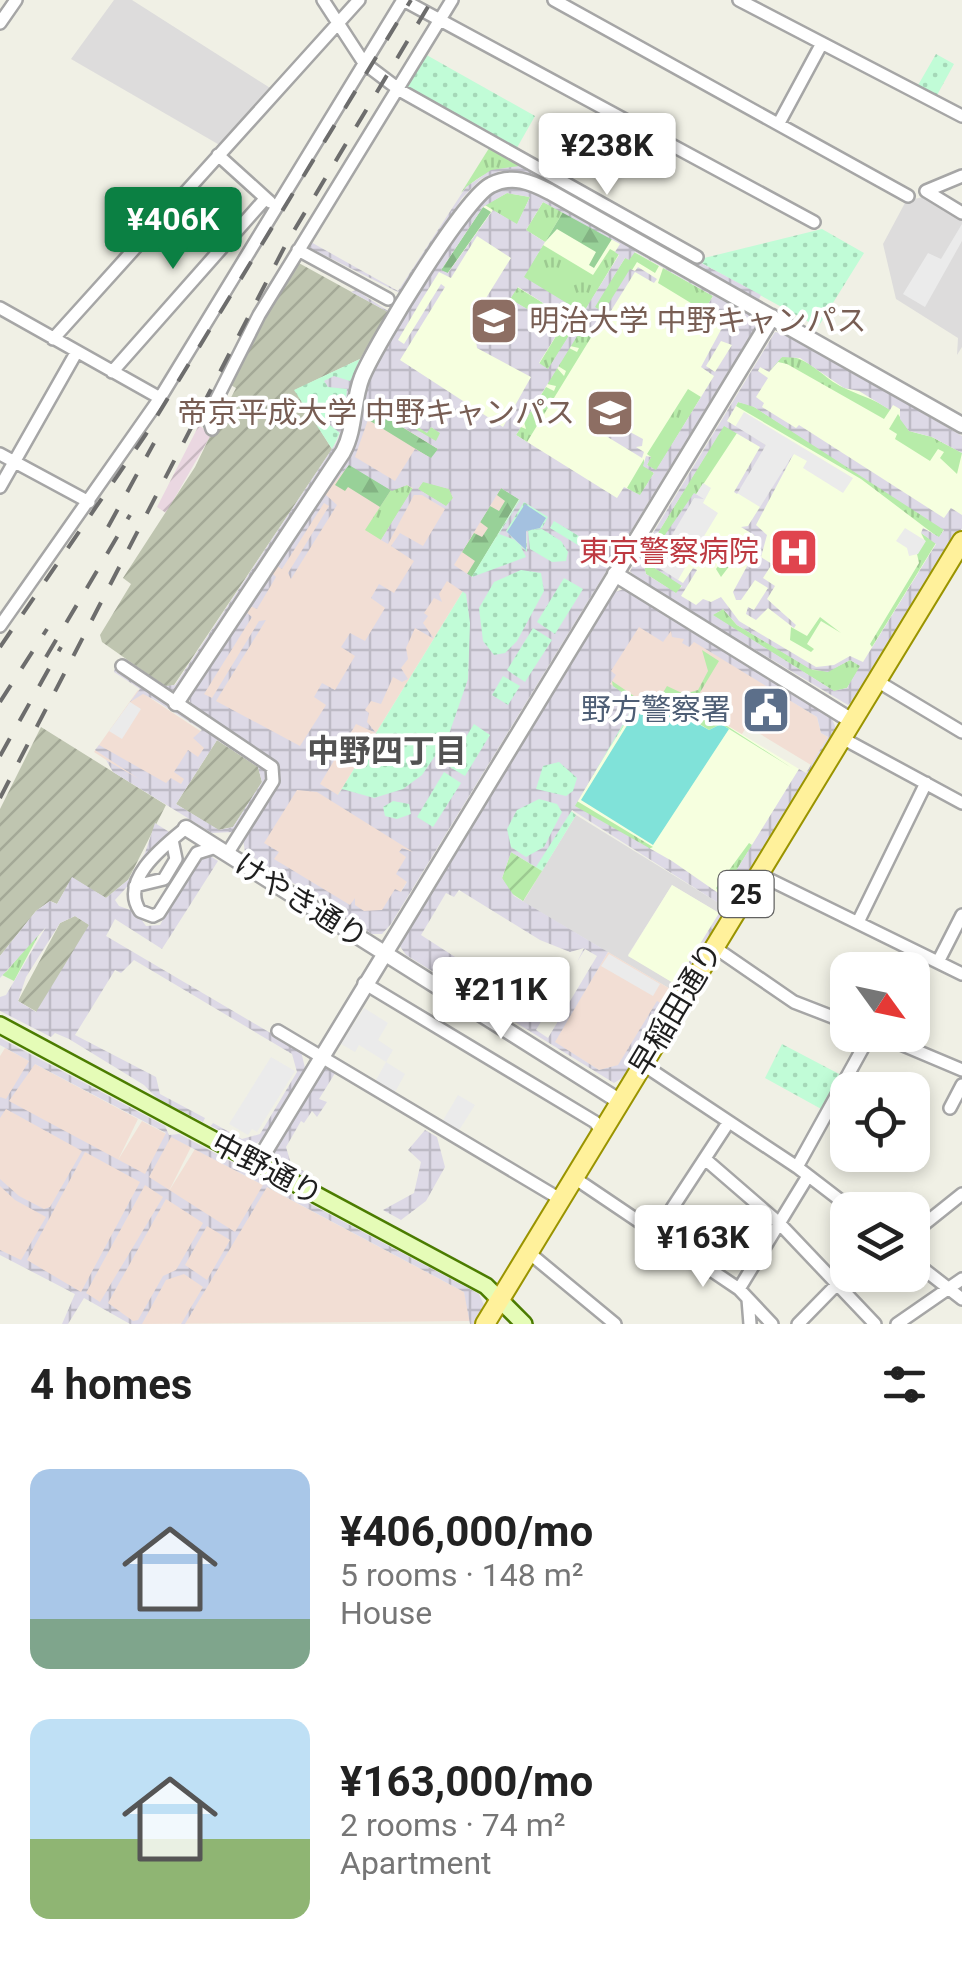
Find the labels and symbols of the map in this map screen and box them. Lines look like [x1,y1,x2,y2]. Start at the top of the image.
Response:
pin: ¥238K [537,113,677,198]
pin: ¥406K [103,187,243,272]
school or university icon: 明治大学 中野キャンパス [468,295,520,347]
place label: 明治大学 中野キャンパス [529,303,866,338]
school or university icon: 帝京平成大学 中野キャンパス [584,387,636,439]
place label: 帝京平成大学 中野キャンパス [178,395,575,430]
hospital icon: 東京警察病院 [768,526,820,578]
place label: 東京警察病院 [579,534,759,569]
public building icon: 野方警察署 [740,684,792,736]
place label: 野方警察署 [581,692,731,727]
district label: 中野四丁目 [307,732,467,770]
street label: けやき通り [228,846,374,955]
road number: 25 [718,871,774,917]
street label: 早稲田通り [622,935,729,1082]
north arrow [830,952,930,1052]
pin: ¥211K [431,957,571,1042]
street label: 中野通り [206,1125,328,1212]
pin: ¥163K [633,1205,773,1290]

